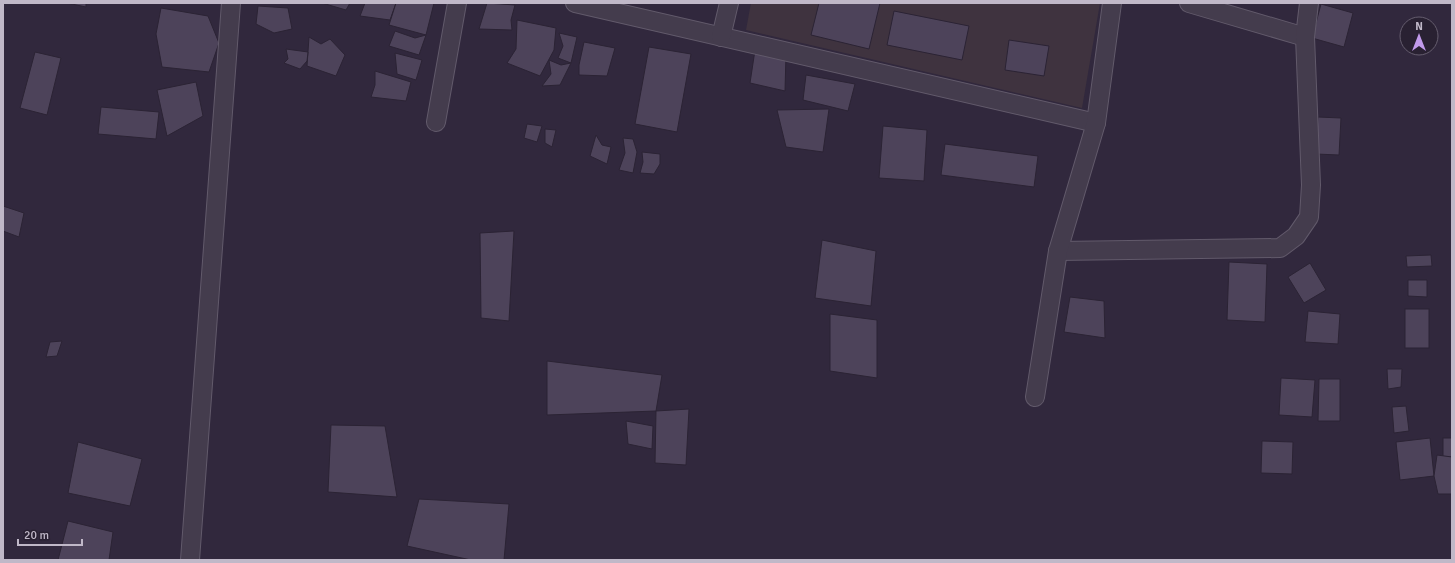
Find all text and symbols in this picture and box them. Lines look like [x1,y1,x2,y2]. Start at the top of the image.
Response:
north arrow [1399,16,1439,56]
text: N [1415,20,1423,33]
scale bar [18,521,82,547]
text: 20 m [24,528,49,543]

